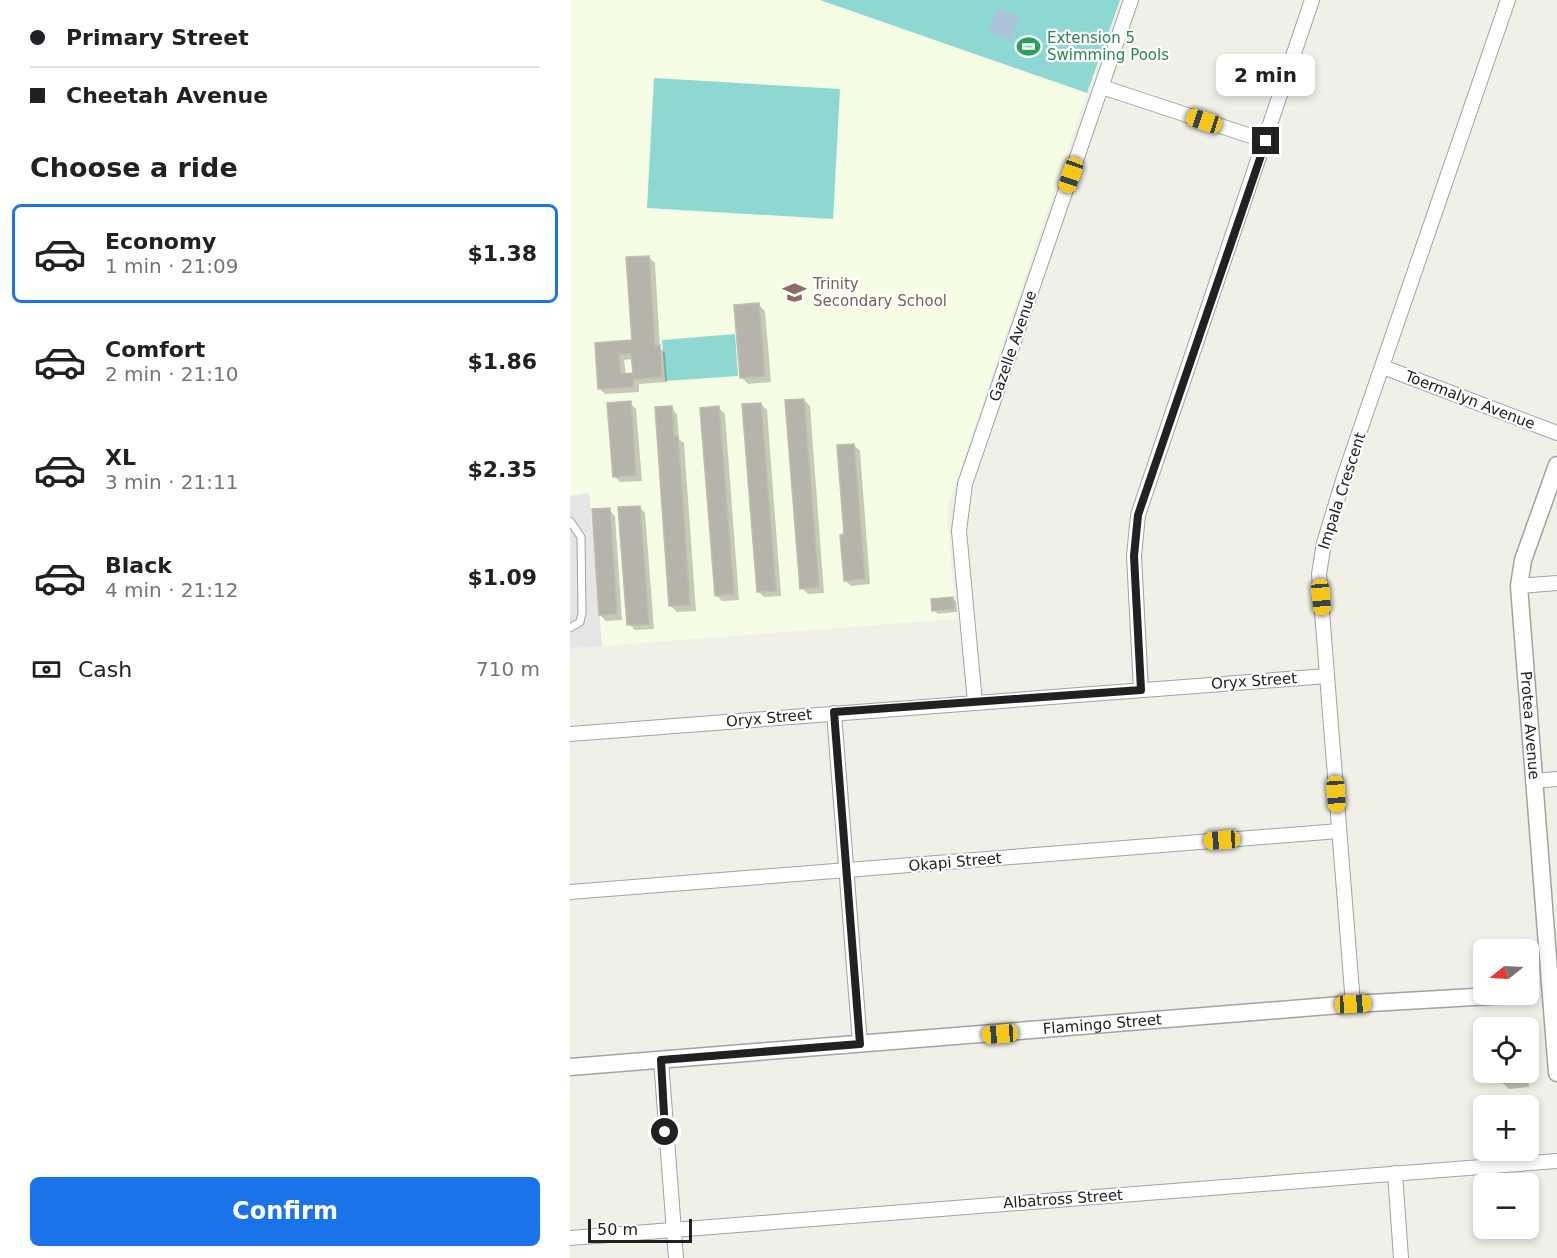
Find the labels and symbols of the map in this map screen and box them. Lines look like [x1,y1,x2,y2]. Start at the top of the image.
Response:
place label: Extension 5 Swimming Pools [1047,29,1169,64]
sports icon: Extension 5 Swimming Pools [1016,34,1042,60]
callout: 2 min [1216,54,1316,96]
car [1184,107,1224,135]
route end [1252,127,1279,154]
car [1057,155,1085,195]
place label: Trinity Secondary School [812,275,947,310]
school or university icon: Trinity Secondary School [782,280,808,306]
street label: Gazelle Avenue [986,288,1040,404]
street label: Toermalyn Avenue [1402,367,1538,433]
street label: Impala Crescent [1315,430,1369,552]
car [1310,578,1332,616]
street label: Oryx Street [1210,669,1298,693]
street label: Protea Avenue [1517,670,1543,780]
street label: Oryx Street [725,705,813,731]
car [1326,775,1346,813]
car [1203,830,1241,850]
street label: Okapi Street [908,849,1002,875]
north arrow [1473,939,1539,1005]
car [1335,994,1371,1014]
street label: Flamingo Street [1042,1010,1163,1038]
car [981,1024,1019,1044]
route start [651,1118,678,1145]
street label: Albatross Street [1003,1186,1124,1212]
scale bar [588,1216,692,1244]

